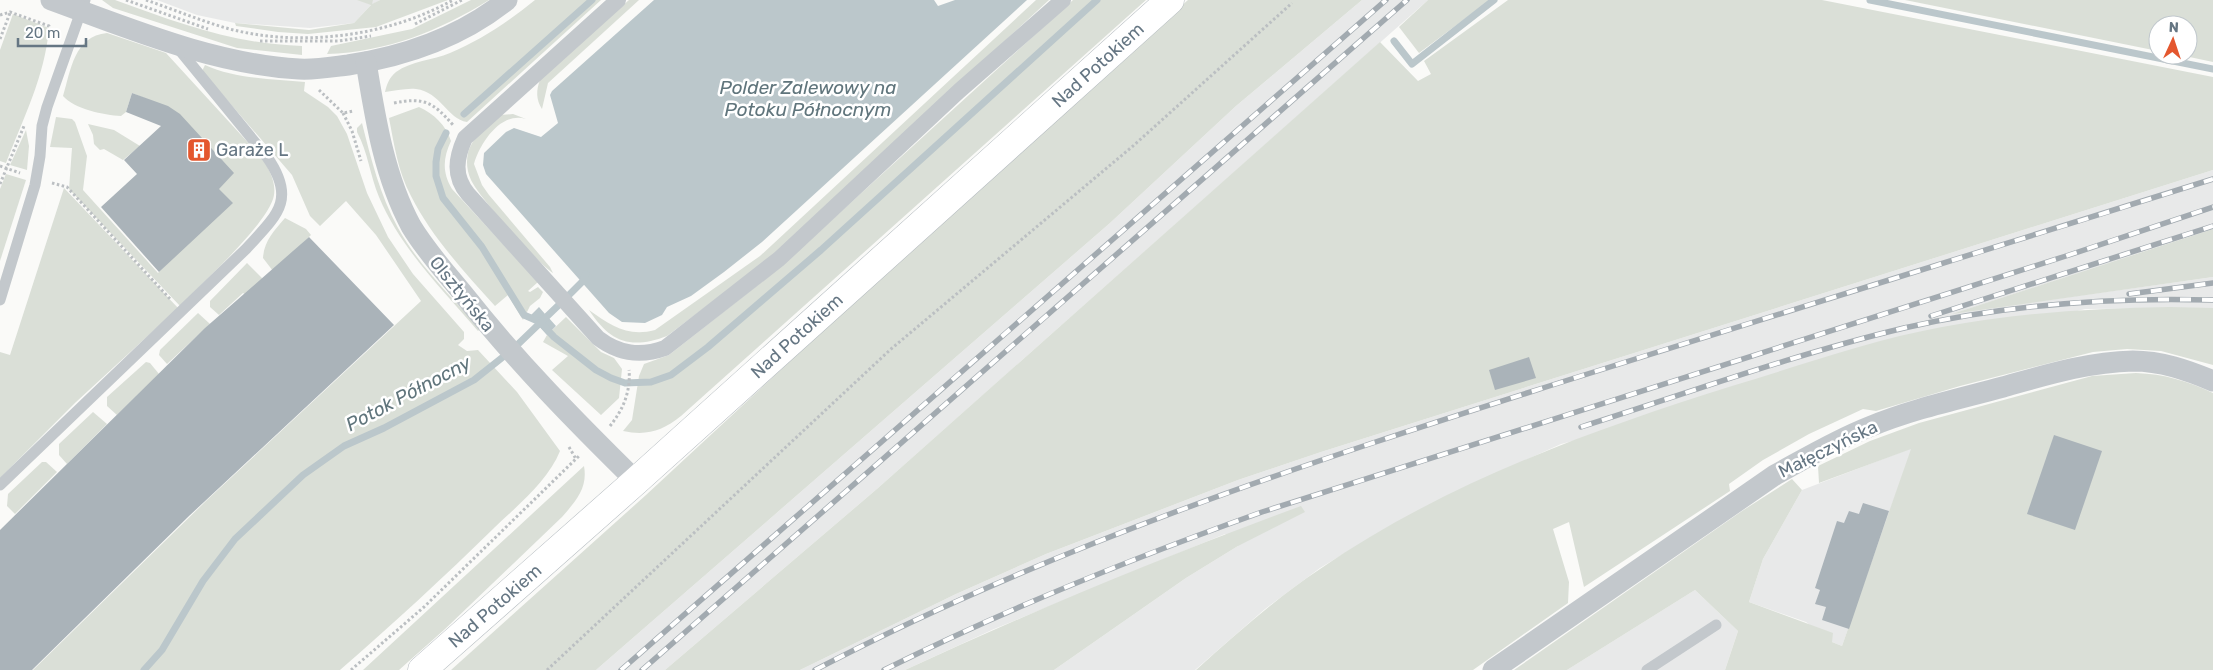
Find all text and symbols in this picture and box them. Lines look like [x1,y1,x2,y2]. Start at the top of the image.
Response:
scale bar [18,15,85,47]
north arrow [2148,15,2198,65]
street label: Nad Potokiem [1047,18,1149,112]
text: N [2168,19,2179,36]
text: 20 m [25,24,60,42]
water label: Polder Zalewowy na Potoku Północnym [720,76,896,121]
building icon: Garaże L [186,137,212,163]
place label: Garaże L [216,139,289,161]
street label: Olsztyńska [425,252,499,336]
street label: Nad Potokiem [746,289,848,383]
water label: Potok Północny [342,351,475,436]
street label: Małęczyńska [1775,416,1881,482]
street label: Nad Potokiem [444,560,546,652]

